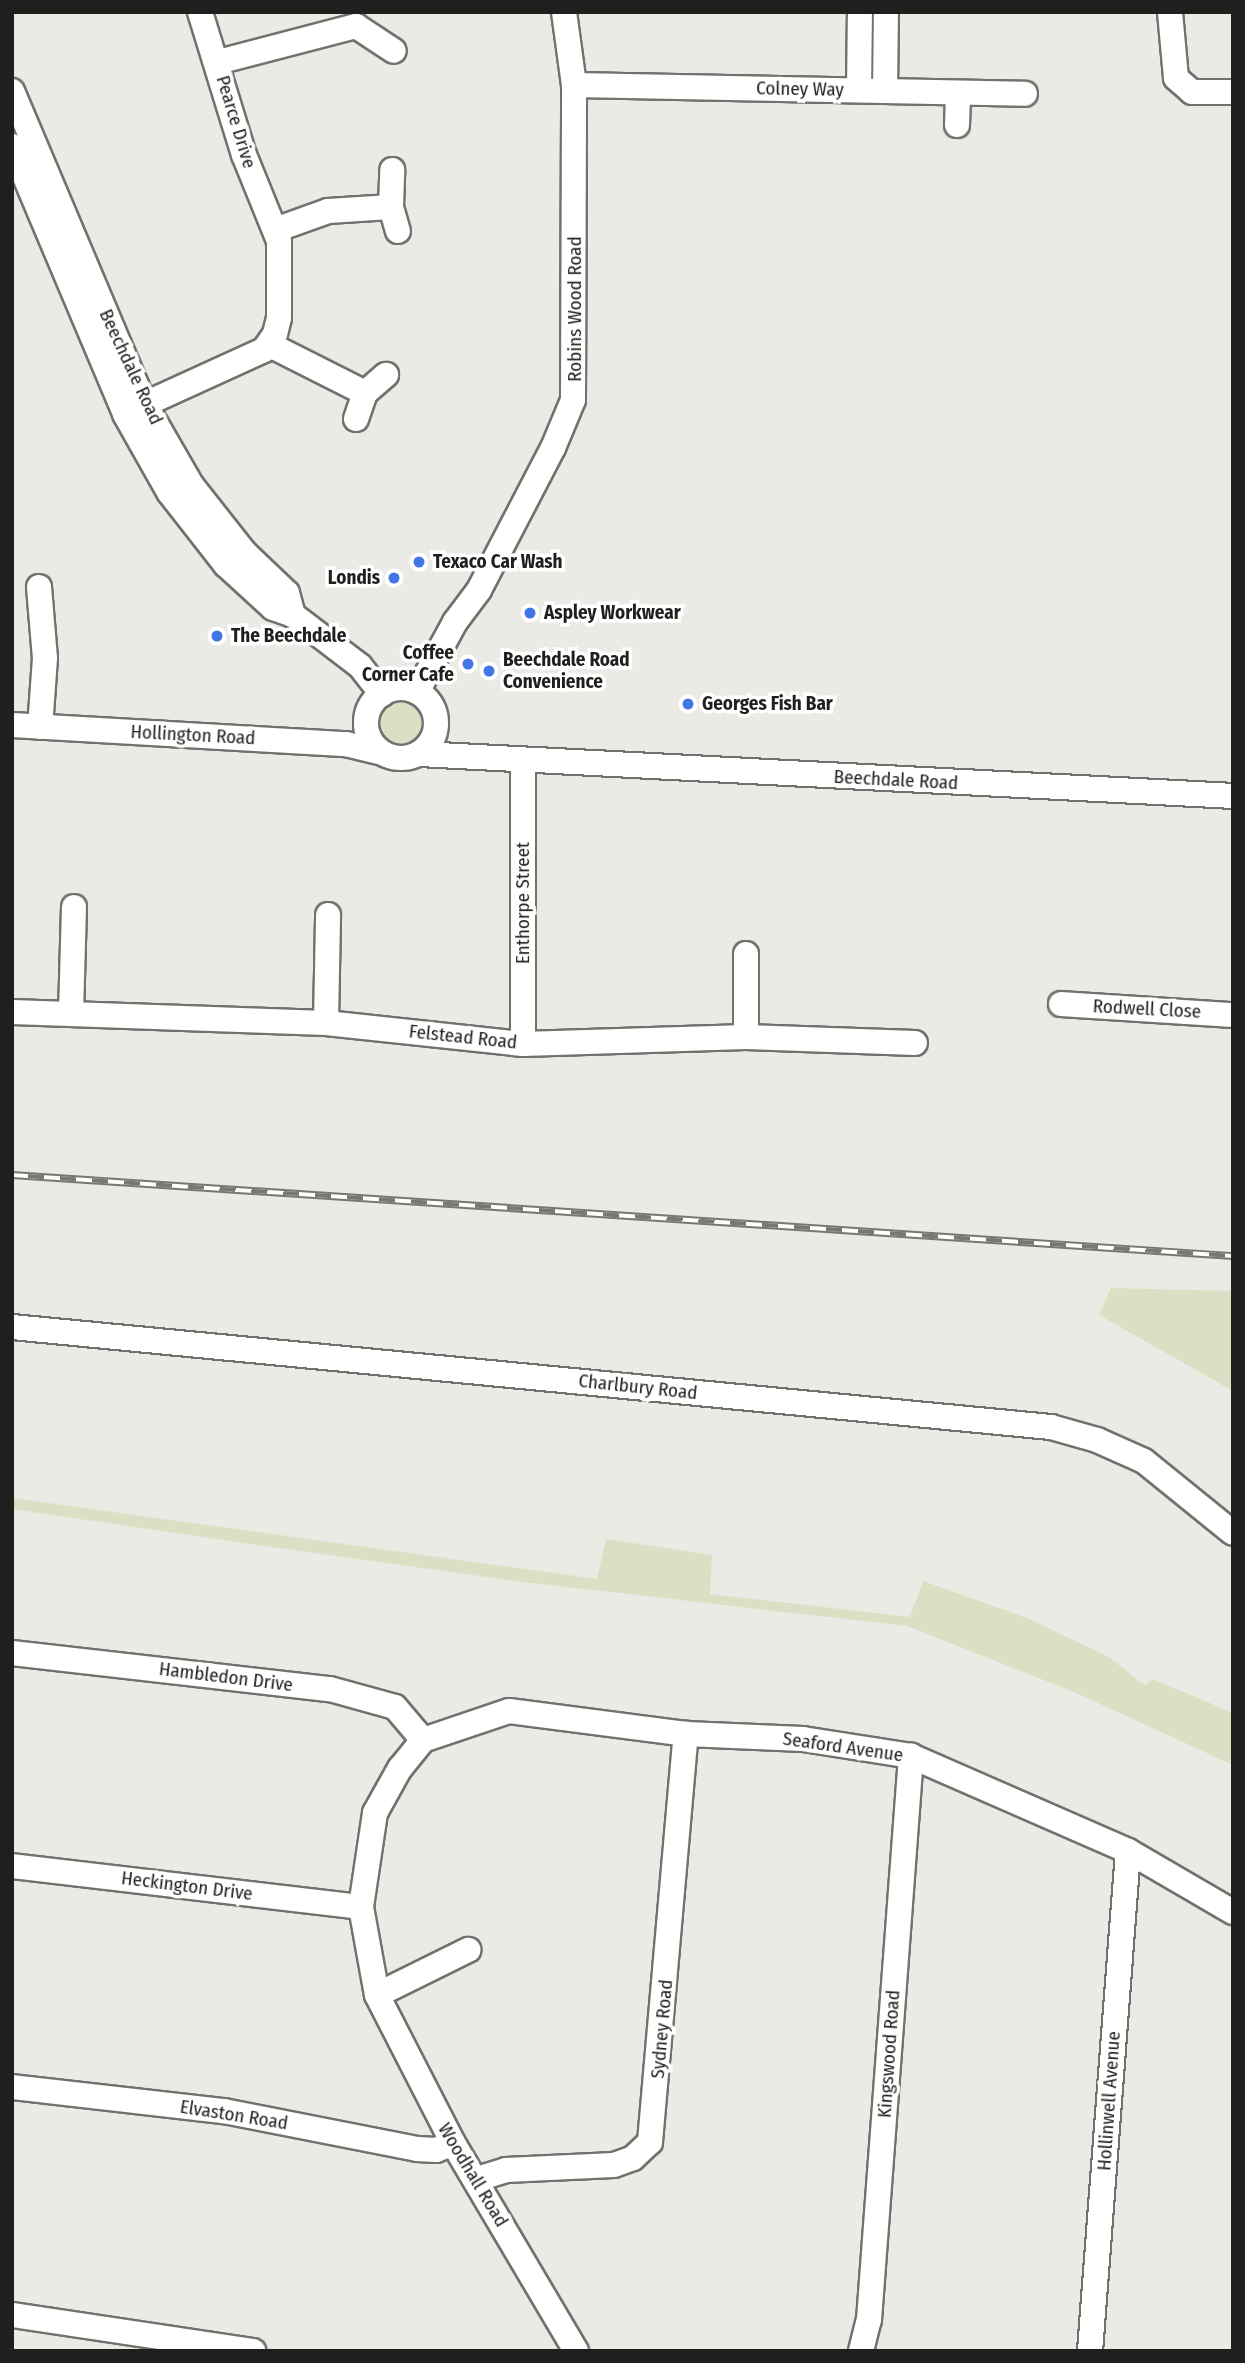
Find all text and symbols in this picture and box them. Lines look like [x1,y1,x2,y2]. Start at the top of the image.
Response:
street label: Pearce Drive [211,73,261,171]
street label: Colney Way [756,77,844,101]
street label: Robins Wood Road [564,236,586,382]
street label: Beechdale Road [94,306,168,428]
place label: Texaco Car Wash [433,551,563,573]
marker: Texaco Car Wash [411,554,427,570]
place label: Londis [328,567,380,589]
marker: Londis [386,570,402,586]
place label: Aspley Workwear [544,602,681,624]
marker: Aspley Workwear [522,605,538,621]
place label: The Beechdale [231,625,346,647]
marker: The Beechdale [209,628,225,644]
place label: Coffee Corner Cafe [362,642,454,686]
place label: Beechdale Road Convenience [503,649,630,693]
marker: Coffee Corner Cafe [460,656,476,672]
marker: Beechdale Road Convenience [481,663,497,679]
place label: Georges Fish Bar [702,693,833,715]
marker: Georges Fish Bar [680,696,696,712]
street label: Hollington Road [130,720,256,750]
street label: Beechdale Road [833,765,959,795]
street label: Enthorpe Street [512,842,534,964]
street label: Rodwell Close [1092,995,1202,1023]
street label: Felstead Road [408,1020,518,1054]
street label: Charlbury Road [577,1369,699,1405]
street label: Hambledon Drive [158,1657,294,1697]
street label: Seaford Avenue [781,1727,905,1767]
street label: Heckington Drive [120,1867,254,1905]
street label: Sydney Road [646,1978,678,2080]
street label: Kingswood Road [873,1989,905,2119]
street label: Hollinwell Avenue [1093,2030,1125,2172]
street label: Elvaston Road [178,2095,290,2135]
street label: Woodhall Road [433,2119,513,2231]

